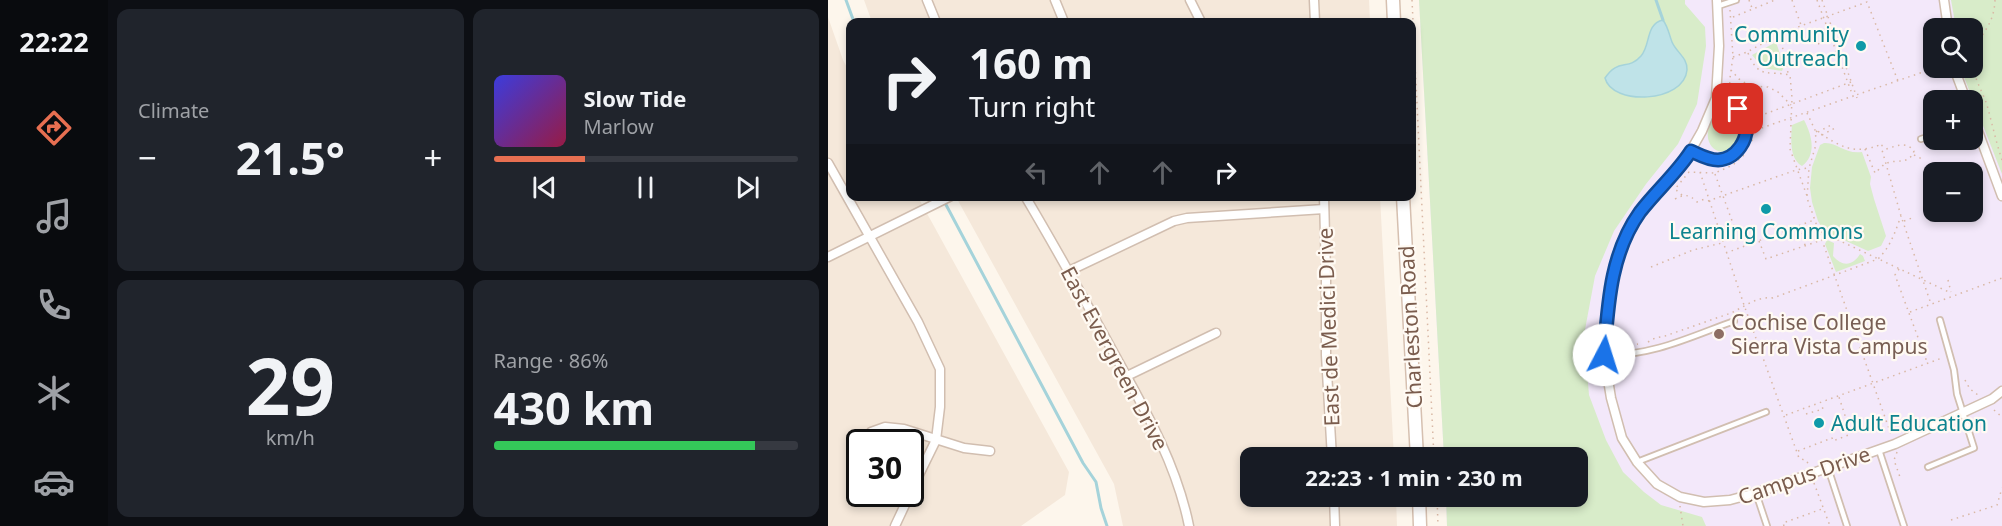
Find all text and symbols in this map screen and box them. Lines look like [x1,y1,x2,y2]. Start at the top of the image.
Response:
map controls [1923,18,1983,222]
button: search [1923,18,1983,78]
place label: Community Outreach [1734,20,1849,72]
text: 22:22 [19,23,89,60]
text: 160 m [969,34,1093,91]
marker: Community Outreach [1854,39,1868,53]
icon: right [870,42,948,120]
text: Slow Tide [584,83,686,113]
pin [1712,83,1763,134]
text: Turn right [969,88,1095,125]
button: + [1923,90,1983,150]
icon: arrive [1721,92,1754,125]
text: Climate [138,97,209,124]
icon: directions [33,107,75,149]
text: Marlow [584,113,654,140]
text: 21.5° [236,127,345,188]
text: − [138,135,157,180]
text: + [424,135,442,180]
icon: left [1020,156,1053,189]
icon: ahead [1083,156,1116,189]
icon: ahead [1146,156,1179,189]
icon: right [1209,156,1242,189]
button: − [1923,162,1983,222]
icon: previous [528,171,561,204]
icon: pause [629,171,662,204]
icon: next [731,171,764,204]
icon: music [33,195,75,237]
marker: Learning Commons [1759,202,1773,216]
place label: Learning Commons [1669,217,1863,245]
street label: East de Medici Drive [1311,227,1345,427]
street label: Charleston Road [1392,245,1428,409]
street label: East Evergreen Drive [1055,261,1175,455]
icon: phone [33,284,75,326]
place label: Cochise College Sierra Vista Campus [1731,308,1928,360]
position arrow [1572,323,1636,387]
marker: Cochise College Sierra Vista Campus [1712,327,1726,341]
text: 29 [246,332,335,438]
text: Range · 86% [494,347,608,374]
icon: climate [33,372,75,414]
text: 430 km [494,377,654,438]
place label: Adult Education [1831,409,1987,437]
marker: Adult Education [1812,416,1826,430]
text: km/h [266,424,315,451]
speed limit sign: 30 [846,429,924,507]
street label: Campus Drive [1734,439,1874,511]
icon: car [33,461,75,503]
text: 22:23 · 1 min · 230 m [1305,462,1523,492]

